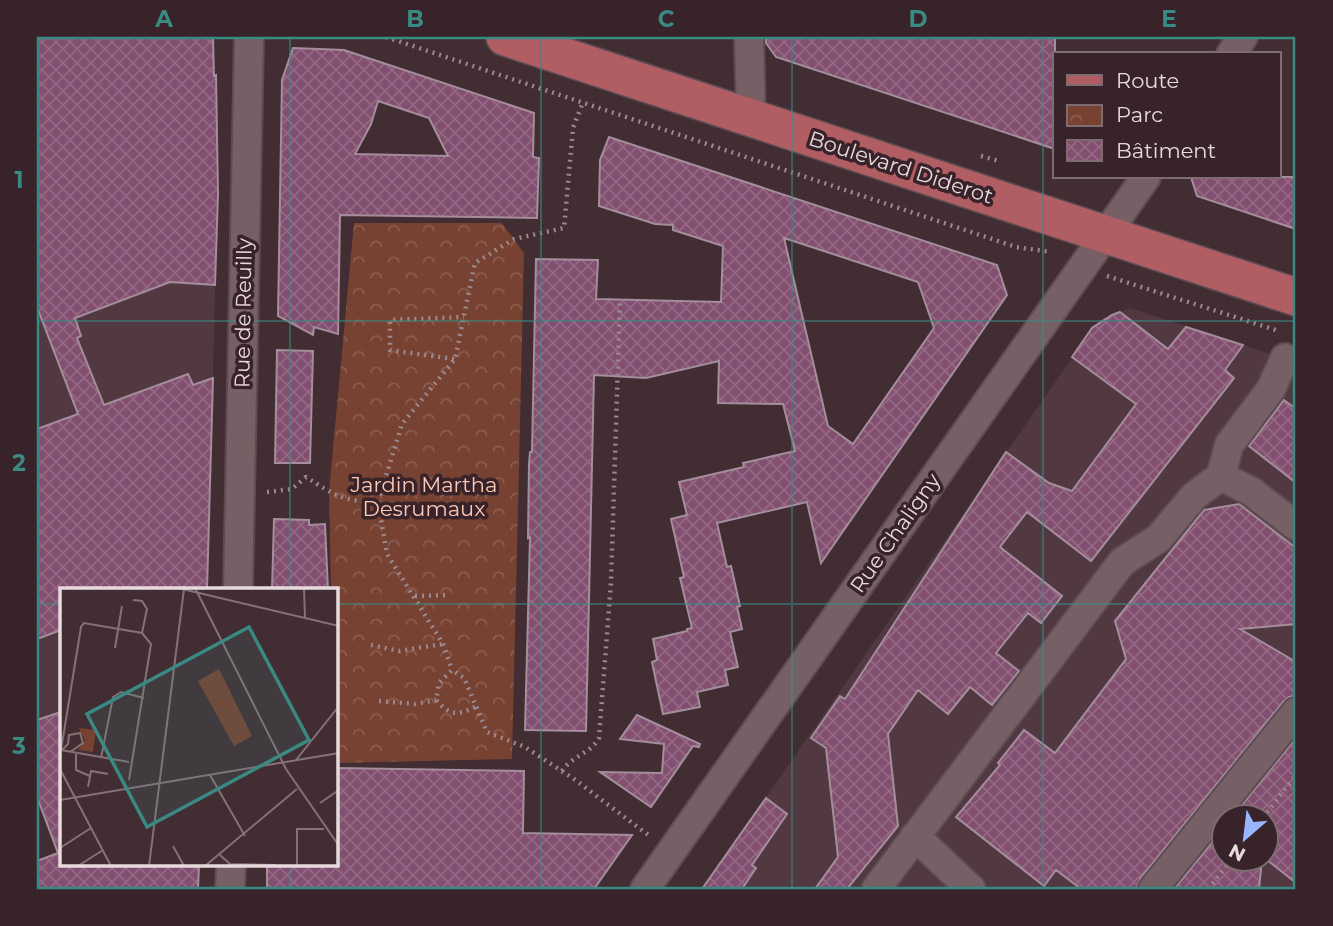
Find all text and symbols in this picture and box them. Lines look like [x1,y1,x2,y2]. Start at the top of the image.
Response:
text: A [154,5,173,33]
text: B [406,5,424,33]
text: C [658,5,675,33]
text: D [909,5,928,33]
text: E [1161,5,1177,33]
legend [1053,52,1280,178]
text: Route [1116,68,1179,93]
text: Parc [1116,102,1163,127]
street label: Boulevard Diderot [806,125,996,209]
text: Bâtiment [1116,138,1216,163]
text: 1 [14,166,24,194]
street label: Rue de Reuilly [229,237,257,388]
text: 2 [12,449,26,477]
street label: Rue Chaligny [845,468,946,597]
park label: Jardin Martha Desrumaux [350,472,497,521]
inset map [60,588,338,866]
text: 3 [11,732,26,760]
north arrow [1210,804,1280,874]
text: N [1225,839,1249,866]

